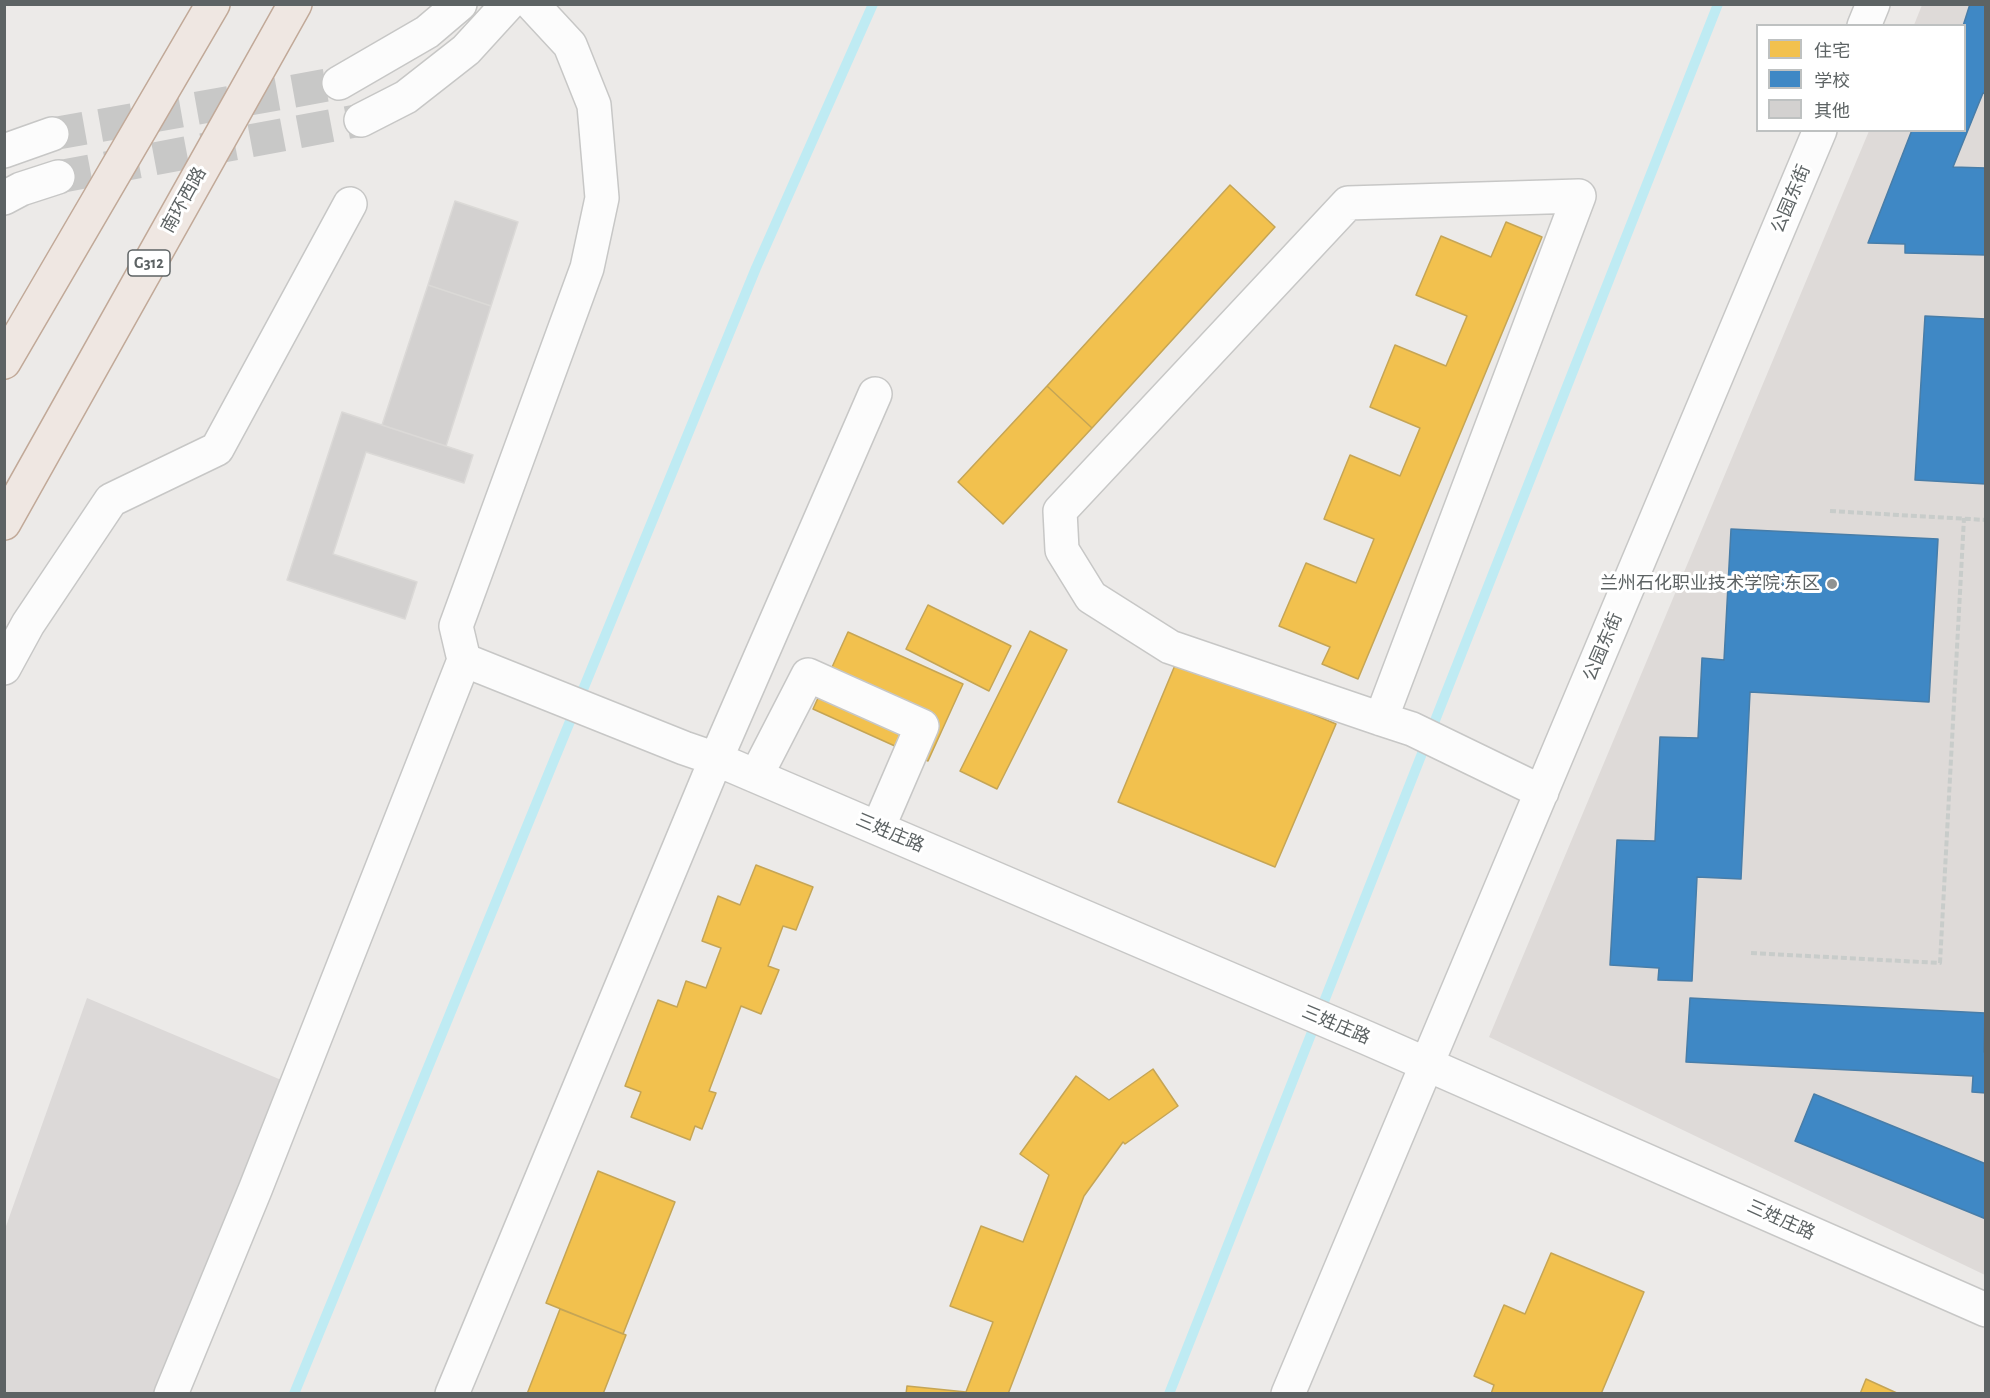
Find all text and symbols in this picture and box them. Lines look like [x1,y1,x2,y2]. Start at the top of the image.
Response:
legend [1756,24,1966,132]
text: 住宅 [1814,43,1850,61]
text: 学校 [1814,73,1850,91]
text: 其他 [1814,103,1850,121]
street label: 公园东街 [1767,162,1815,236]
street label: 南环西路 [157,163,211,237]
road number: G312 [128,250,170,276]
place label: 兰州石化职业技术学院·东区 [1600,573,1820,595]
marker: 兰州石化职业技术学院·东区 [1825,577,1839,591]
street label: 公园东街 [1579,610,1627,684]
street label: 三姓庄路 [853,809,927,857]
street label: 三姓庄路 [1299,1001,1373,1049]
street label: 三姓庄路 [1744,1195,1818,1245]

